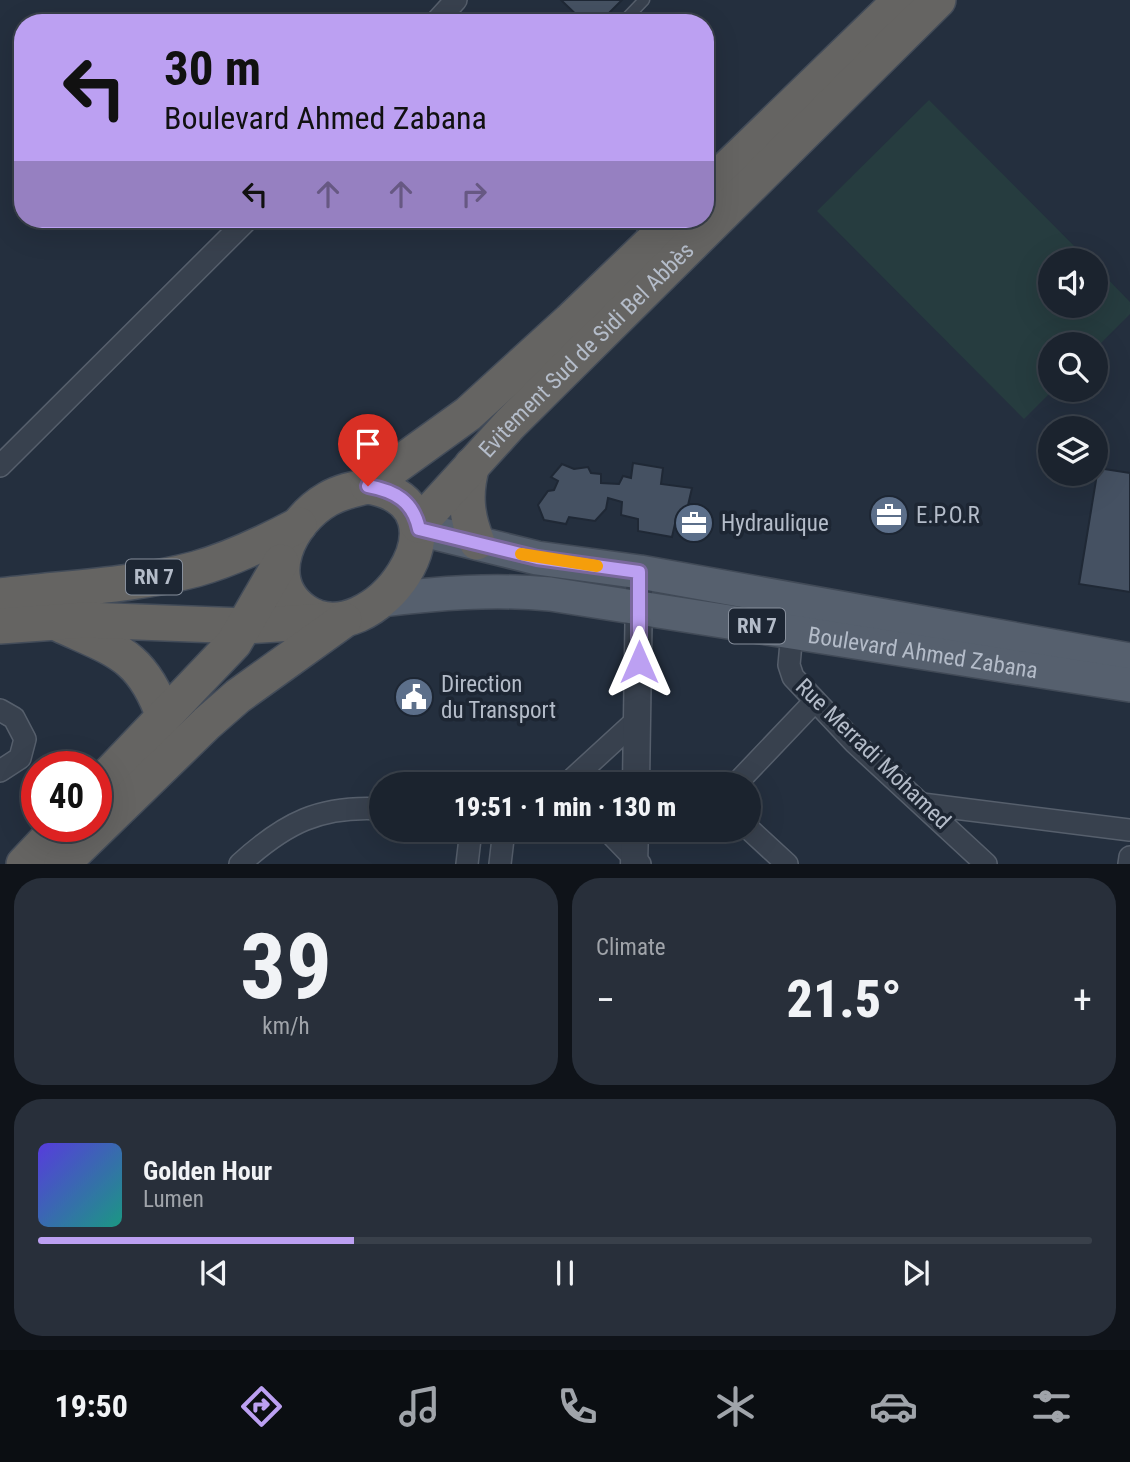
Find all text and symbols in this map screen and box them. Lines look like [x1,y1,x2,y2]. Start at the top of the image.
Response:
text: 30 m [164,40,261,97]
icon: left [49,42,140,133]
text: Boulevard Ahmed Zabana [164,99,487,137]
icon: left [236,175,274,213]
icon: ahead [309,175,347,213]
icon: ahead [382,175,420,213]
icon: right [455,175,493,213]
street label: Evitement Sud de Sidi Bel Abbès [473,237,699,463]
map controls [1038,248,1108,486]
button: sound [1038,248,1108,318]
button: search [1038,332,1108,402]
pin [338,414,398,486]
button: layers [1038,416,1108,486]
icon: arrive [349,425,387,463]
office icon: E.P.O.R [868,494,910,536]
office icon: Hydraulique [673,502,715,544]
place label: E.P.O.R [916,502,980,529]
place label: Hydraulique [721,510,829,537]
road number: RN 7 [126,560,182,594]
road number: RN 7 [729,608,785,644]
street label: Boulevard Ahmed Zabana [806,621,1040,684]
position arrow [602,625,676,699]
place label: Direction du Transport [441,671,556,724]
street label: Rue Merradi Mohamed [790,673,956,835]
public building icon: Direction du Transport [393,676,435,718]
speed limit sign: 40 [21,751,112,842]
text: 19:51 · 1 min · 130 m [454,792,676,822]
text: 39 [240,914,332,1020]
text: Climate [596,934,666,961]
text: 21.5° [786,969,902,1030]
text: − [596,978,615,1022]
text: + [1073,978,1092,1022]
text: km/h [262,1013,310,1040]
text: Golden Hour [143,1156,272,1186]
text: Lumen [143,1186,204,1213]
icon: previous [195,1254,233,1292]
icon: pause [546,1254,584,1292]
icon: next [897,1254,935,1292]
icon: directions [237,1382,286,1431]
icon: music [395,1382,444,1431]
icon: phone [553,1382,602,1431]
icon: climate [711,1382,760,1431]
icon: car [869,1382,918,1431]
icon: filters [1027,1382,1076,1431]
text: 19:50 [54,1387,128,1425]

